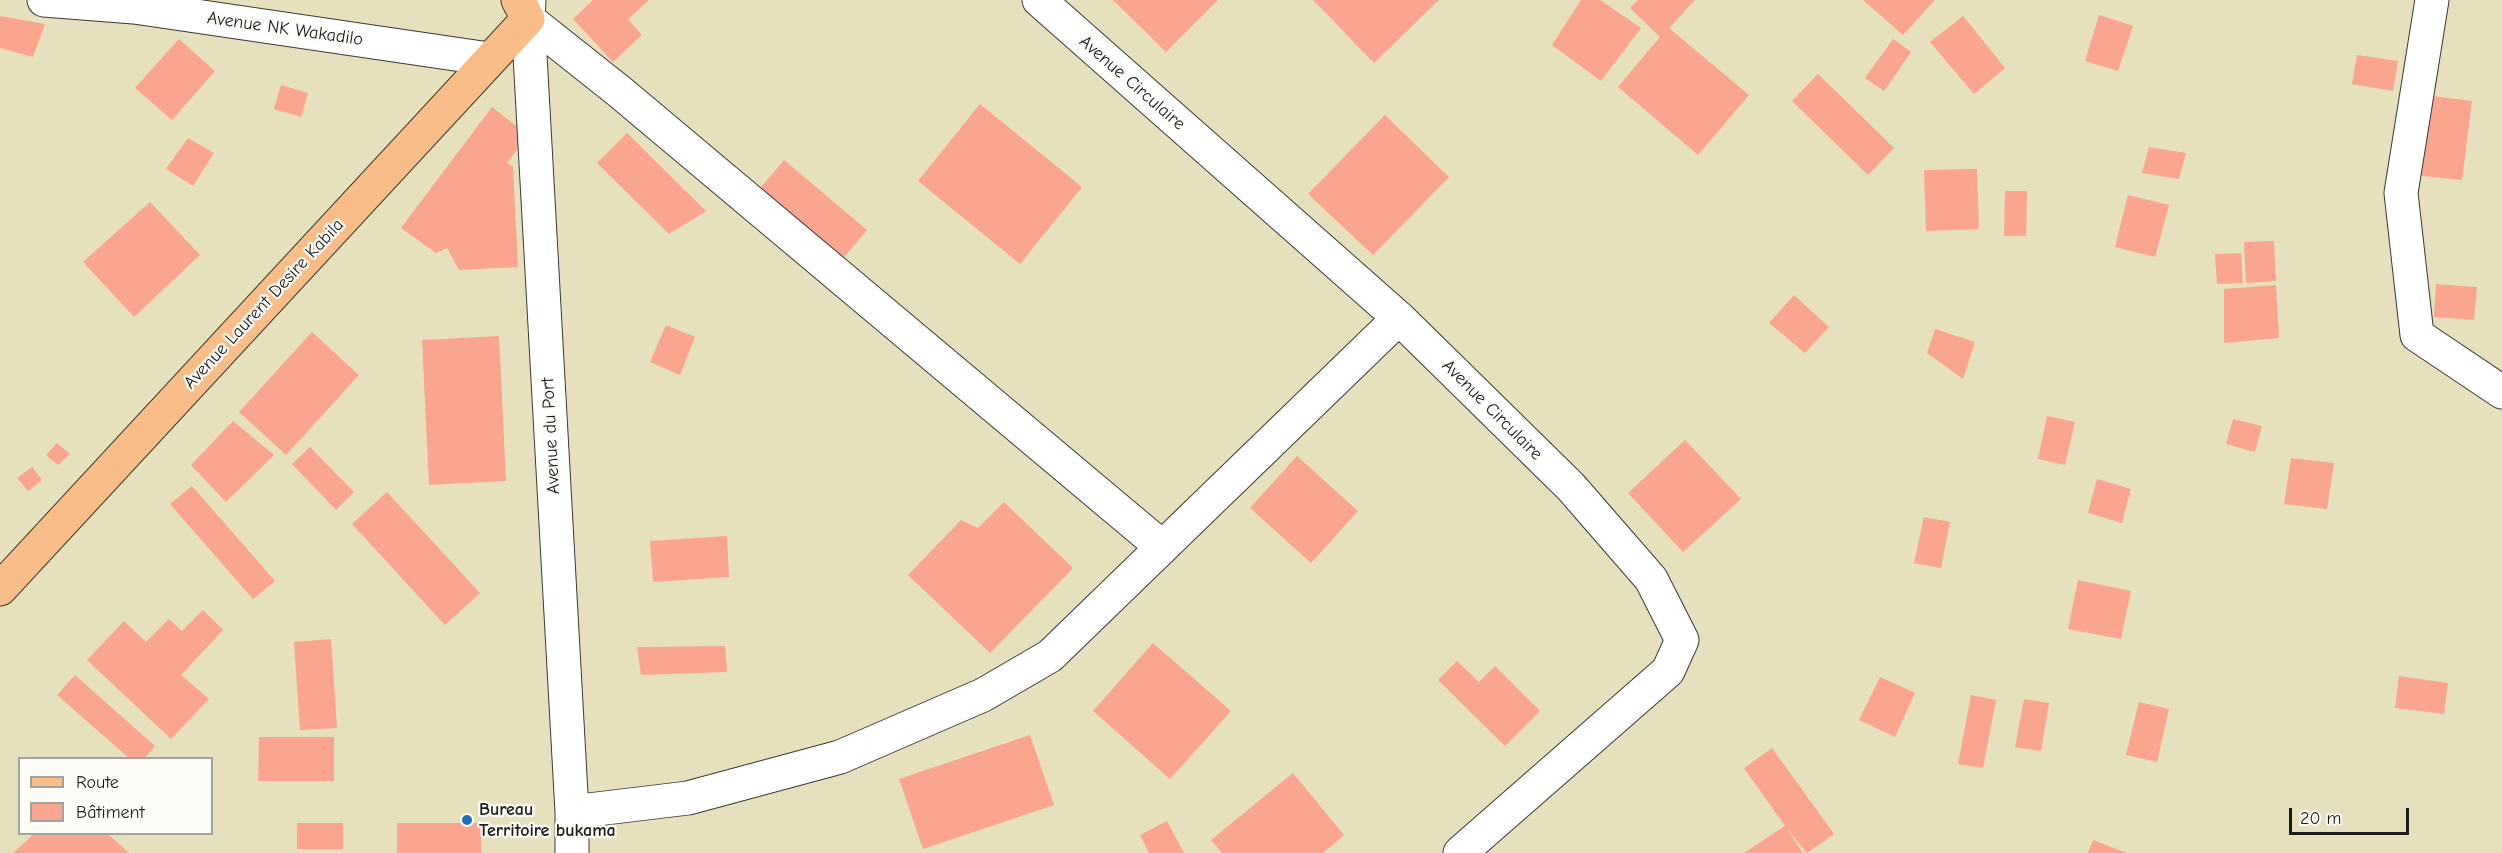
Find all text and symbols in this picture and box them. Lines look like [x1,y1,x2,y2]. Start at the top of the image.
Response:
street label: Avenue NK Wakadilo [206,7,364,51]
street label: Avenue Circulaire [1075,31,1189,135]
street label: Avenue Laurent Desire Kabila [179,214,349,394]
street label: Avenue Circulaire [1437,355,1547,465]
street label: Avenue du Port [537,377,565,495]
legend [18,757,213,835]
text: Route [76,772,119,793]
scale bar [2292,796,2412,834]
place label: Bureau Territoire bukama [479,799,616,842]
text: Bâtiment [76,802,145,823]
text: 20 m [2300,808,2341,829]
marker: Bureau Territoire bukama [460,813,474,827]

